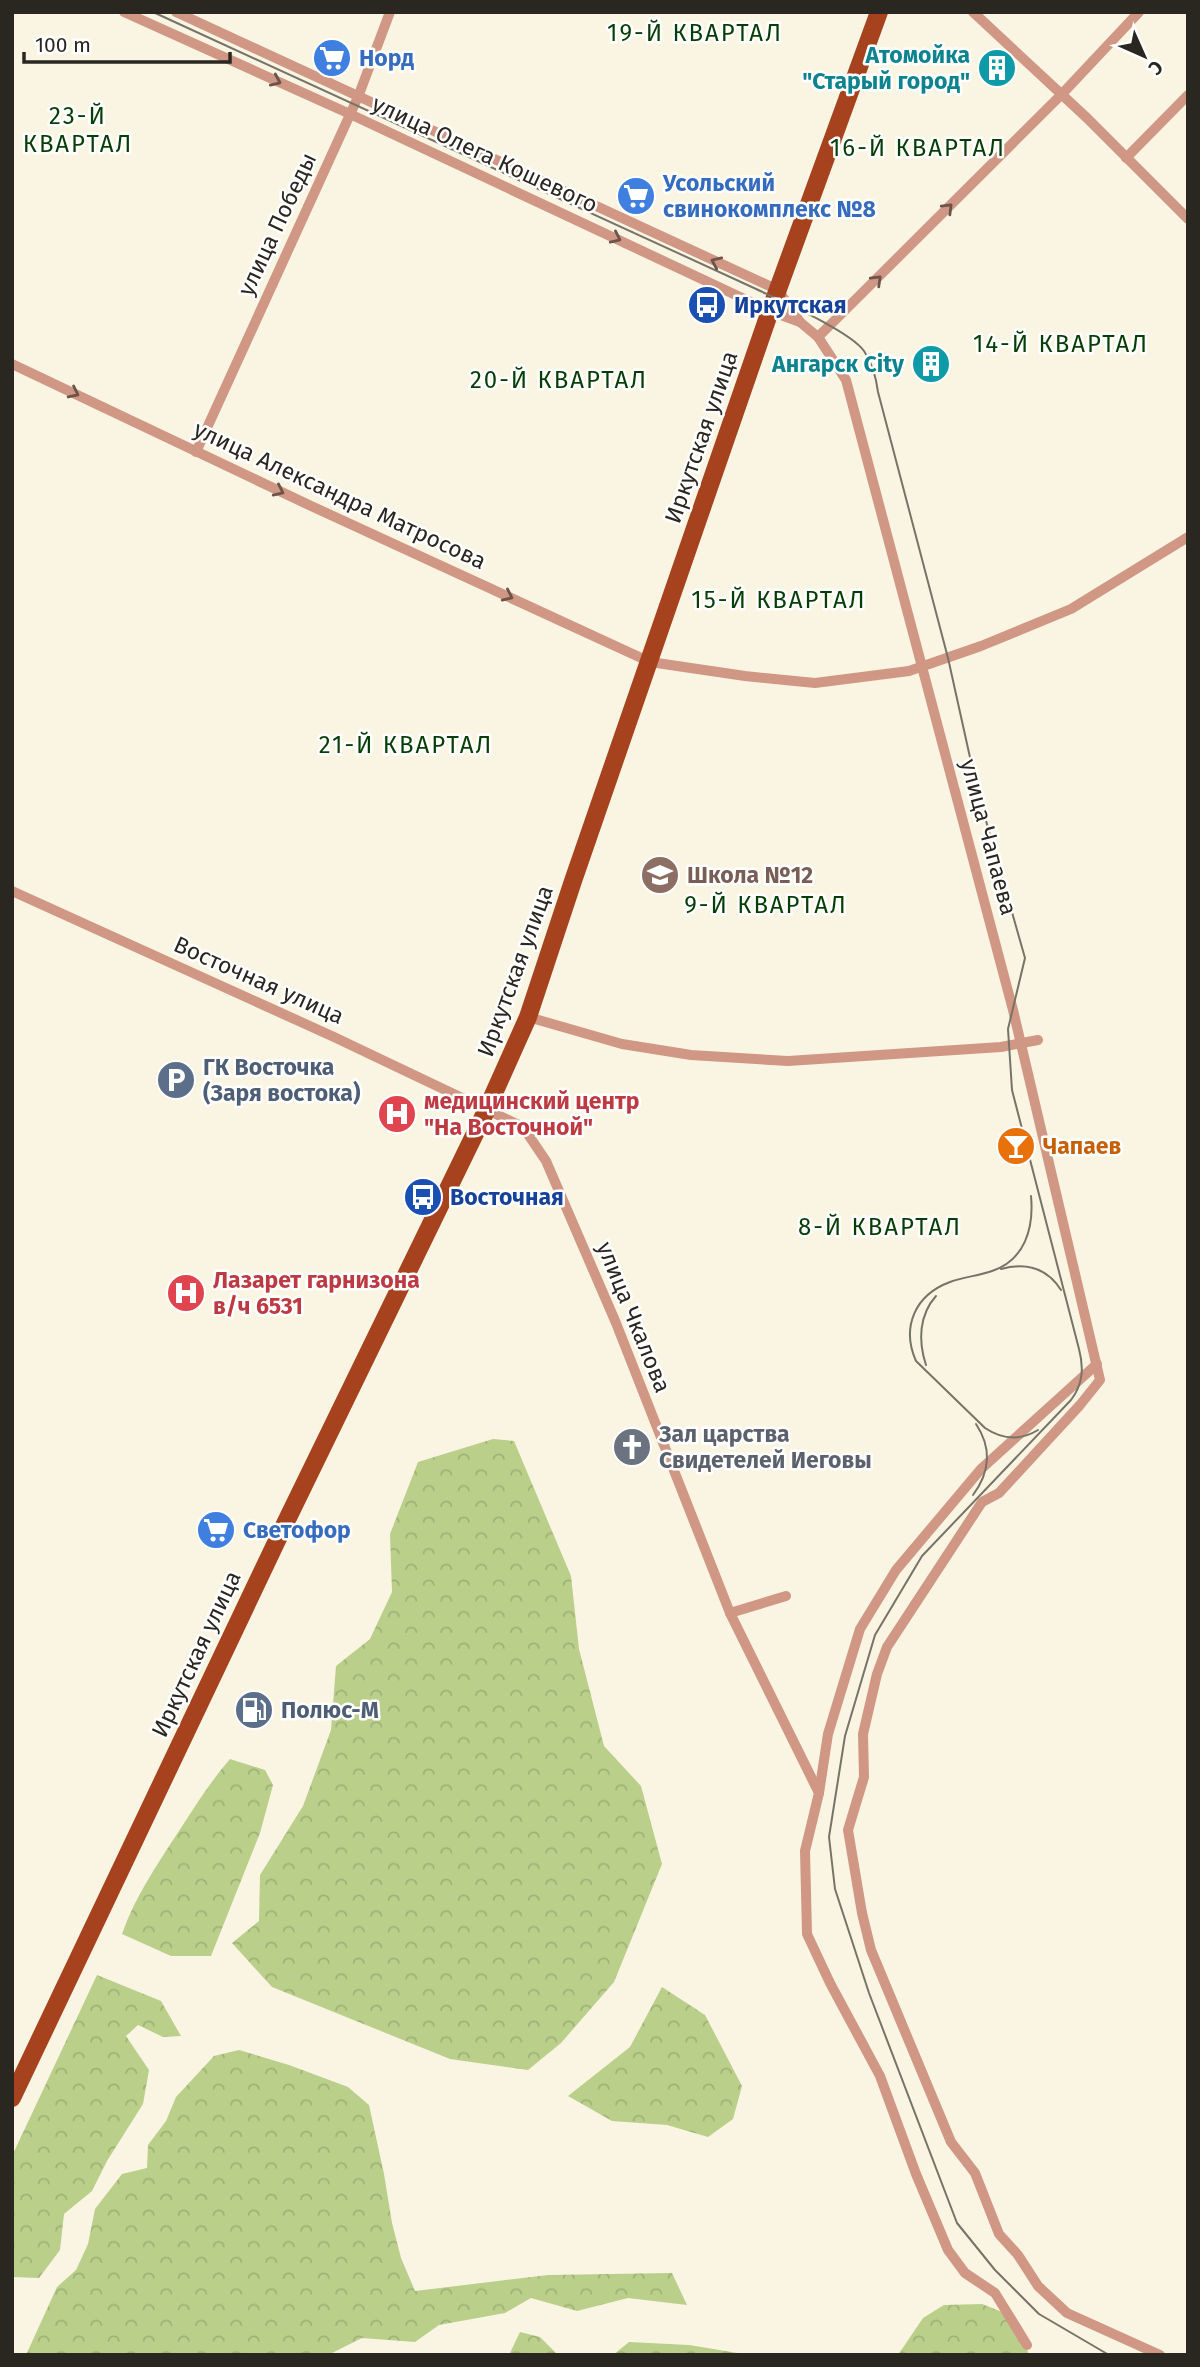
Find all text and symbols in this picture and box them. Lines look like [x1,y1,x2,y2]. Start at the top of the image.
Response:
district label: 19-Й КВАРТАЛ [607,19,783,47]
scale bar [24,21,231,65]
north arrow [1109,21,1179,91]
text: 100 m [35,32,91,58]
supermarket icon: Норд [311,37,353,79]
place label: Атомойка "Старый город" [802,41,970,95]
place label: Норд [359,44,414,72]
building icon: Атомойка "Старый город" [976,47,1018,89]
text: С [1144,56,1168,80]
one-way arrow [269,73,281,87]
street label: улица Олега Кошевого [368,89,602,219]
district label: 23-Й КВАРТАЛ [23,102,133,158]
district label: 16-Й КВАРТАЛ [830,134,1006,162]
street label: улица Победы [232,148,322,300]
place label: Усольский свинокомплекс №8 [662,169,876,223]
supermarket icon: Усольский свинокомплекс №8 [615,175,657,217]
one-way arrow [940,203,953,216]
one-way arrow [609,230,621,244]
one-way arrow [711,256,724,270]
one-way arrow [868,275,881,288]
bus stop icon: Иркутская [686,284,728,326]
place label: Иркутская [734,291,846,319]
district label: 14-Й КВАРТАЛ [973,330,1149,358]
building icon: Ангарск City [910,343,952,385]
street label: Иркутская улица [658,347,744,527]
place label: Ангарск City [771,350,905,378]
district label: 20-Й КВАРТАЛ [470,366,648,394]
one-way arrow [67,385,79,399]
street label: улица Александра Матросова [189,415,491,575]
one-way arrow [272,482,285,496]
district label: 15-Й КВАРТАЛ [691,586,867,614]
one-way arrow [501,588,513,602]
district label: 21-Й КВАРТАЛ [319,731,493,759]
street label: улица Чапаева [955,756,1023,918]
school or university icon: Школа №12 [639,854,681,896]
place label: Школа №12 [687,861,813,889]
street label: Иркутская улица [471,881,559,1061]
district label: 9-Й КВАРТАЛ [684,891,848,919]
street label: Восточная улица [170,930,348,1030]
place label: ГК Восточка (Заря востока) [203,1053,361,1107]
parking icon: ГК Восточка (Заря востока) [155,1059,197,1101]
place label: медицинский центр "На Восточной" [424,1087,639,1141]
hospital icon: медицинский центр "На Восточной" [376,1093,418,1135]
bar icon: Чапаев [995,1125,1037,1167]
place label: Чапаев [1043,1132,1122,1160]
bus stop icon: Восточная [402,1176,444,1218]
place label: Восточная [450,1183,564,1211]
district label: 8-Й КВАРТАЛ [798,1213,962,1241]
street label: улица Чкалова [591,1237,677,1397]
place label: Лазарет гарнизона в/ч 6531 [213,1266,420,1320]
hospital icon: Лазарет гарнизона в/ч 6531 [165,1272,207,1314]
place label: Зал царства Свидетелей Иеговы [658,1420,872,1474]
church icon: Зал царства Свидетелей Иеговы [611,1426,653,1468]
supermarket icon: Светофор [195,1509,237,1551]
place label: Светофор [243,1516,351,1544]
street label: Иркутская улица [145,1566,247,1742]
fuel station icon: Полюс-М [233,1689,275,1731]
place label: Полюс-М [281,1696,379,1724]

